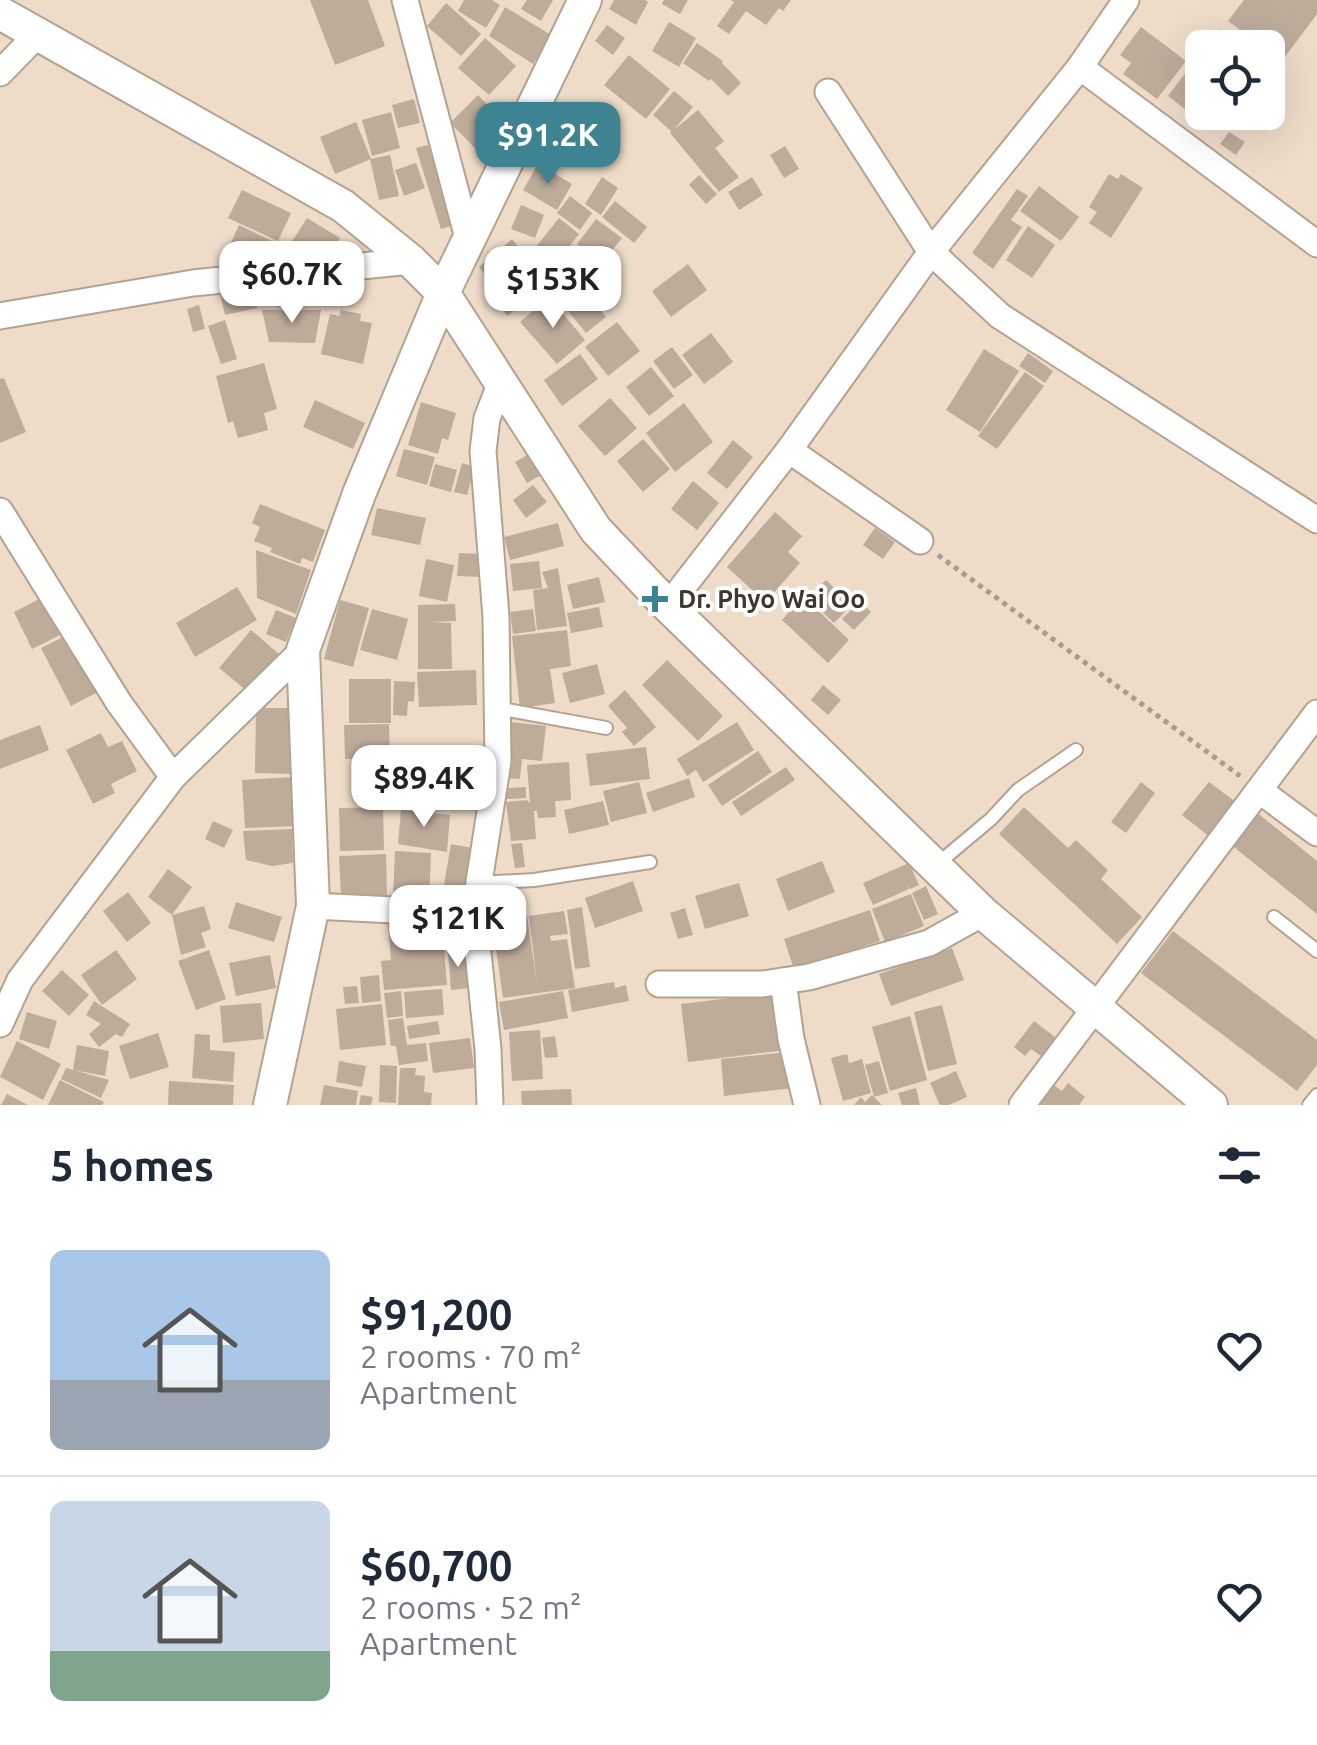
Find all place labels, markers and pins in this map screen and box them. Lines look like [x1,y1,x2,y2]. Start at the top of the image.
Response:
pin: $91.2K [467,102,629,187]
pin: $60.7K [211,241,373,326]
pin: $153K [483,246,623,331]
place label: Dr. Phyo Wai Oo [678,585,865,613]
marker: Dr. Phyo Wai Oo [642,586,668,612]
pin: $89.4K [343,745,505,830]
pin: $121K [388,885,528,970]

